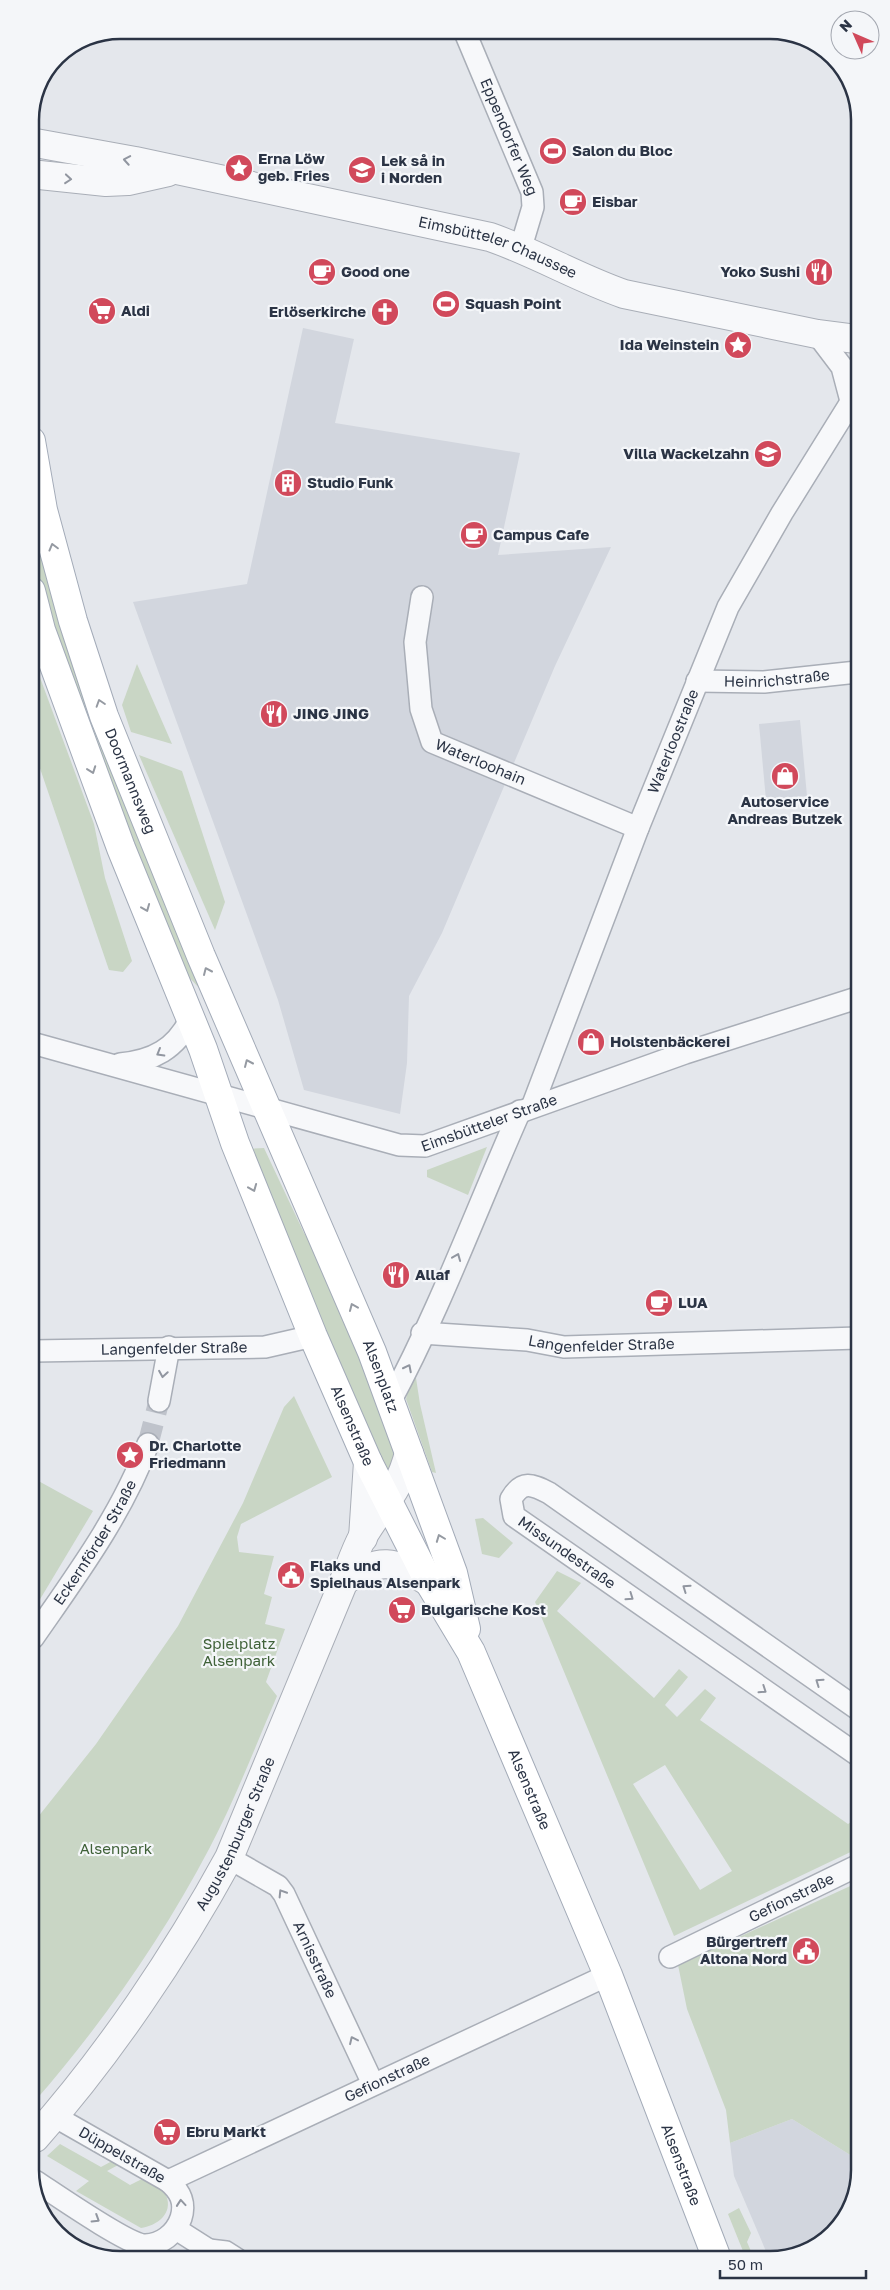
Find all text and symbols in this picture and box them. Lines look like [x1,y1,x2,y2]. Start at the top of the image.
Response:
north arrow [830,10,880,60]
text: N [836,16,855,35]
street label: Eppendorfer Weg [477,75,542,198]
sports icon: Salon du Bloc [538,136,568,166]
place label: Salon du Bloc [572,141,673,159]
place label: Erna Löw geb. Fries [258,149,330,184]
place label: Lek så in i Norden [381,151,445,186]
place icon: Erna Löw geb. Fries [224,153,254,183]
one-way arrow [122,155,131,165]
school or university icon: Lek så in i Norden [347,155,377,185]
one-way arrow [64,173,72,184]
cafe icon: Eisbar [558,187,588,217]
place label: Eisbar [592,192,638,210]
street label: Eimsbütteler Chaussee [417,212,580,282]
cafe icon: Good one [307,257,337,287]
restaurant icon: Yoko Sushi [804,257,834,287]
place label: Good one [341,262,410,280]
place label: Yoko Sushi [720,262,800,280]
sports icon: Squash Point [431,289,461,319]
place label: Squash Point [465,294,561,312]
supermarket icon: Aldi [87,296,117,326]
church icon: Erlöserkirche [370,297,400,327]
place label: Aldi [121,301,150,319]
place label: Erlöserkirche [269,302,366,320]
place icon: Ida Weinstein [723,330,753,360]
place label: Ida Weinstein [620,335,719,353]
school or university icon: Villa Wackelzahn [753,439,783,469]
place label: Villa Wackelzahn [623,444,749,462]
building icon: Studio Funk [273,468,303,498]
place label: Studio Funk [307,473,394,491]
cafe icon: Campus Cafe [459,520,489,550]
place label: Campus Cafe [493,525,590,543]
one-way arrow [48,543,59,552]
street label: Heinrichstraße [724,665,831,690]
street label: Waterloostraße [643,686,702,796]
one-way arrow [95,699,105,708]
restaurant icon: JING JING [259,699,289,729]
place label: JING JING [293,704,369,722]
street label: Doormannsweg [102,725,161,836]
street label: Waterloohain [433,734,529,788]
shop icon: Autoservice Andreas Butzek [770,761,800,791]
one-way arrow [86,765,96,774]
place label: Autoservice Andreas Butzek [727,792,843,827]
one-way arrow [139,903,150,912]
one-way arrow [203,967,214,976]
shop icon: Holstenbäckerei [576,1027,606,1057]
place label: Holstenbäckerei [610,1032,730,1050]
one-way arrow [156,1047,165,1057]
one-way arrow [244,1059,255,1068]
street label: Eimsbütteler Straße [418,1089,559,1155]
one-way arrow [247,1183,257,1192]
one-way arrow [451,1253,462,1262]
restaurant icon: Allaf [381,1260,411,1290]
place label: Allaf [415,1265,450,1283]
cafe icon: LUA [644,1288,674,1318]
place label: LUA [678,1293,708,1311]
one-way arrow [349,1303,360,1312]
street label: Langenfelder Straße [527,1330,675,1355]
street label: Langenfelder Straße [100,1337,248,1358]
street label: Alsenplatz [360,1337,404,1415]
one-way arrow [402,1364,412,1373]
one-way arrow [159,1370,169,1379]
street label: Alsenstraße [328,1382,379,1469]
place label: Dr. Charlotte Friedmann [149,1436,242,1471]
place icon: Dr. Charlotte Friedmann [115,1440,145,1470]
street label: Eckernförder Straße [49,1476,139,1608]
street label: Missundestraße [515,1512,620,1592]
one-way arrow [436,1534,446,1543]
place label: Flaks und Spielhaus Alsenpark [310,1556,461,1591]
public building icon: Flaks und Spielhaus Alsenpark [276,1560,306,1590]
one-way arrow [682,1585,692,1594]
one-way arrow [624,1591,633,1600]
supermarket icon: Bulgarische Kost [387,1595,417,1625]
place label: Bulgarische Kost [421,1600,546,1618]
park label: Spielplatz Alsenpark [203,1634,276,1669]
one-way arrow [815,1679,825,1688]
one-way arrow [757,1684,767,1693]
street label: Alsenstraße [505,1746,555,1832]
street label: Augustenburger Straße [191,1754,278,1913]
park label: Alsenpark [80,1839,153,1857]
street label: Gefionstraße [745,1869,837,1925]
one-way arrow [279,1889,289,1898]
street label: Arnisstraße [290,1918,342,2001]
place label: Bürgertreff Altona Nord [700,1932,788,1967]
public building icon: Bürgertreff Altona Nord [791,1936,821,1966]
one-way arrow [349,2036,359,2045]
street label: Gefionstraße [341,2050,433,2105]
supermarket icon: Ebru Markt [152,2117,182,2147]
street label: Alsenstraße [658,2121,706,2208]
street label: Düppelstraße [76,2122,169,2186]
place label: Ebru Markt [186,2122,266,2140]
one-way arrow [176,2199,187,2207]
one-way arrow [91,2213,100,2223]
scale bar [720,2248,866,2280]
text: 50 m [728,2255,763,2273]

